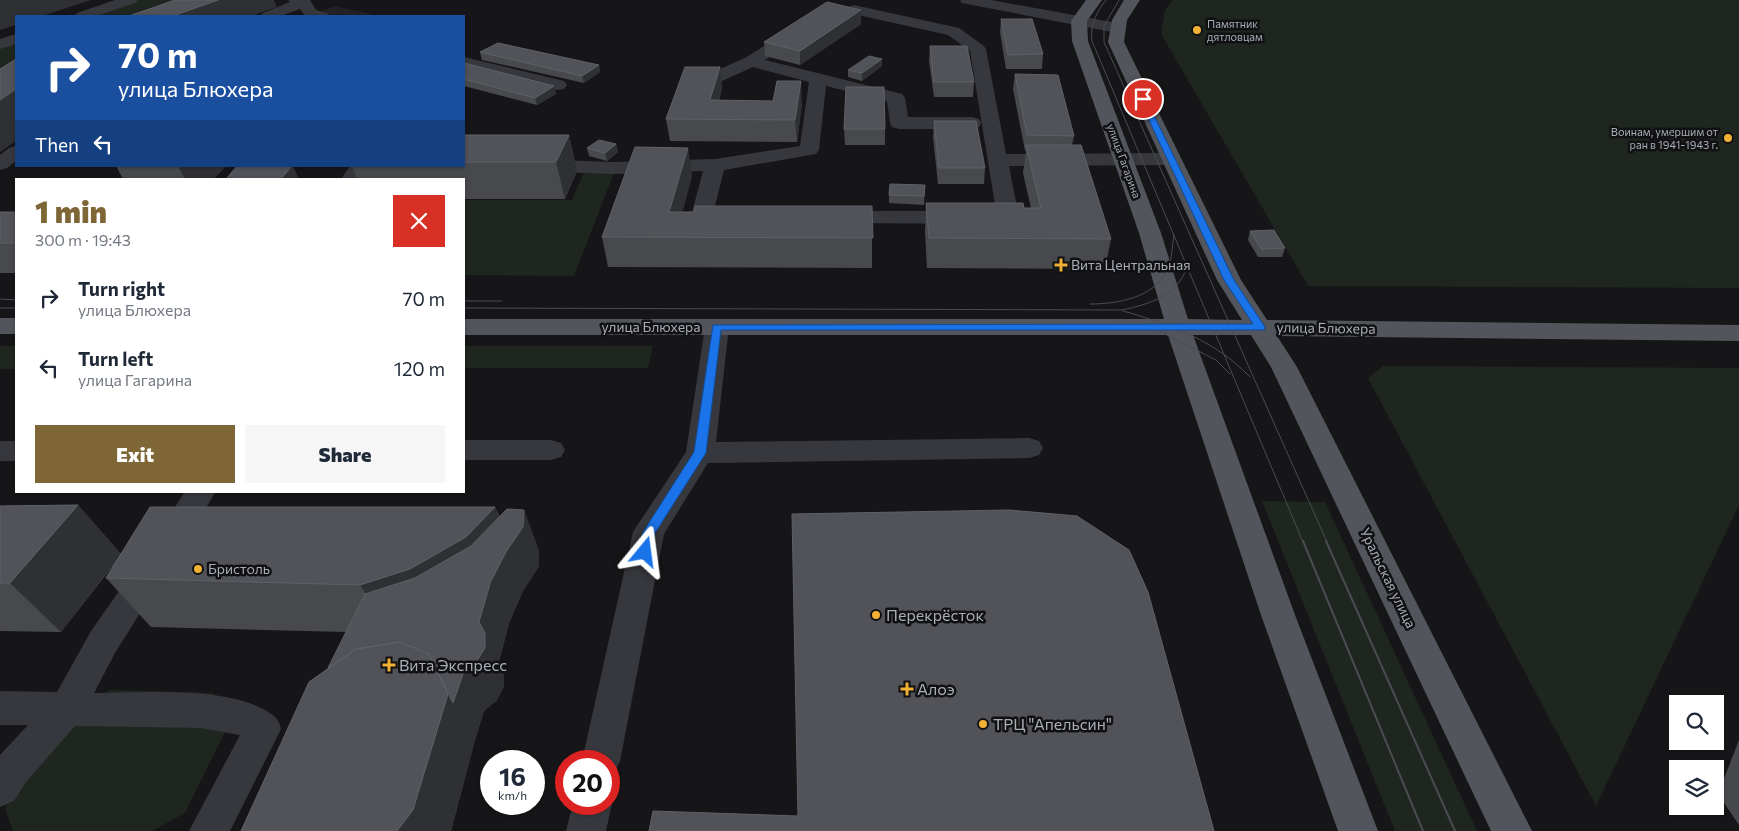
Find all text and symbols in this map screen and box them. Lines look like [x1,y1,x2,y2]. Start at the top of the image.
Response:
place label: Памятник дятловцам [1207,17,1263,43]
marker: Памятник дятловцам [1191,24,1203,36]
text: 70 m [118,32,198,75]
icon: right [35,35,100,100]
text: улица Блюхера [118,75,274,102]
pin [1122,78,1164,120]
icon: arrive [1129,85,1157,113]
street label: улица Гагарина [1105,122,1144,200]
place label: Воинам, умершим от ран в 1941-1943 г. [1611,125,1718,151]
icon: left [89,130,117,158]
marker: Воинам, умершим от ран в 1941-1943 г. [1722,132,1734,144]
text: Then [35,133,79,156]
text: 1 min [35,192,107,229]
button: close [393,195,445,247]
text: 300 m · 19:43 [35,230,131,249]
place label: Вита Центральная [1071,256,1191,273]
marker: Вита Центральная [1055,259,1067,271]
text: Turn right [78,277,165,300]
icon: right [35,284,63,312]
text: 70 m [402,287,445,310]
text: улица Блюхера [78,300,191,319]
street label: улица Блюхера [602,318,700,335]
street label: улица Блюхера [1276,318,1376,337]
text: Turn left [78,347,153,370]
icon: left [35,354,63,382]
text: 120 m [394,357,445,380]
text: улица Гагарина [78,370,192,389]
button: Exit [35,425,235,483]
button: Share [245,425,445,483]
position arrow [618,525,670,577]
street label: Уральская улица [1357,525,1420,631]
place label: Бристоль [208,560,270,577]
marker: Бристоль [192,563,204,575]
place label: Перекрёсток [886,605,984,624]
marker: Перекрёсток [870,609,882,621]
place label: Вита Экспресс [399,655,507,674]
marker: Вита Экспресс [383,659,395,671]
place label: Алоэ [917,679,955,698]
marker: Алоэ [901,683,913,695]
map controls [1669,695,1724,815]
button: search [1669,695,1724,750]
place label: ТРЦ "Апельсин" [993,714,1112,733]
marker: ТРЦ "Апельсин" [977,718,989,730]
speed limit sign: 20 [555,750,620,815]
button: layers [1669,760,1724,815]
text: 16 [499,761,526,791]
text: km/h [498,788,527,802]

